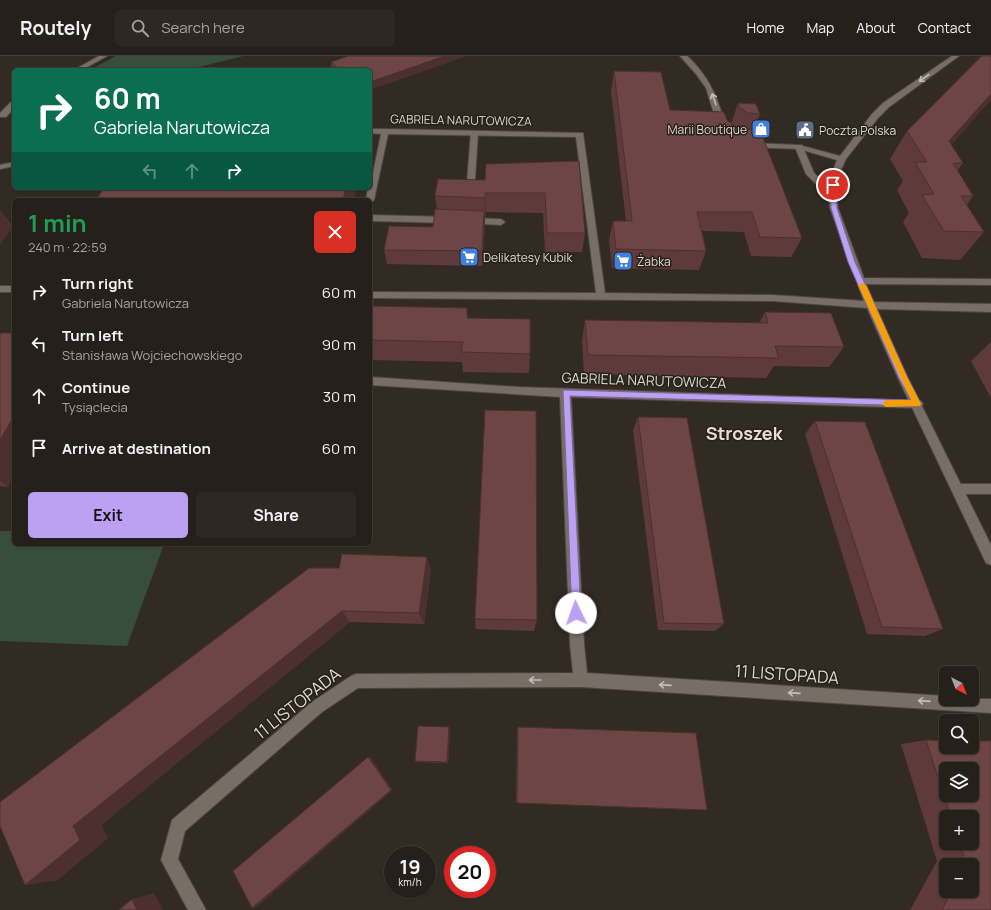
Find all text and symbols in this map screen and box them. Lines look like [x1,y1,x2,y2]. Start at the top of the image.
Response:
search box [115,10,395,46]
text: Routely [20,15,91,41]
icon: search [129,17,151,39]
text: Search here [161,17,245,38]
text: Home [747,18,784,37]
text: Map [806,18,834,37]
text: About [856,18,896,37]
text: Contact [918,18,971,37]
one-way arrow [919,74,930,82]
text: 60 m [94,79,161,117]
icon: right [28,84,80,136]
one-way arrow [710,93,718,105]
street label: GABRIELA NARUTOWICZA [390,110,532,130]
text: Gabriela Narutowicza [94,115,270,139]
shop icon: Marii Boutique [750,118,772,140]
public building icon: Poczta Polska [794,119,816,141]
place label: Marii Boutique [667,121,747,138]
place label: Poczta Polska [819,122,896,139]
icon: left [139,160,161,182]
icon: ahead [181,160,203,182]
icon: right [223,160,245,182]
pin [816,168,850,202]
icon: arrive [822,174,844,196]
text: 1 min [28,206,87,239]
button: close [314,211,356,253]
text: 240 m · 22:59 [28,238,107,256]
supermarket icon: Delikatesy Kubik [458,246,480,268]
place label: Delikatesy Kubik [483,249,573,266]
supermarket icon: Żabka [612,250,634,272]
place label: Żabka [637,253,671,270]
text: Turn right [62,273,133,294]
icon: right [28,281,50,303]
text: 60 m [322,282,356,303]
text: Gabriela Narutowicza [62,294,189,312]
text: Turn left [62,325,124,346]
icon: left [28,333,50,355]
text: 90 m [322,334,356,355]
text: Stanisława Wojciechowskiego [62,346,242,364]
street label: GABRIELA NARUTOWICZA [561,368,727,392]
text: Continue [62,377,130,398]
icon: ahead [28,385,50,407]
text: 30 m [323,386,356,407]
text: Tysiąclecia [62,398,128,416]
district label: Stroszek [706,421,784,445]
icon: arrive [28,437,50,459]
text: Arrive at destination [62,438,211,459]
text: 60 m [322,438,356,459]
button: Exit [28,492,188,538]
button: Share [196,492,356,538]
position arrow [555,592,597,634]
street label: 11 LISTOPADA [734,659,840,689]
street label: 11 LISTOPADA [249,662,345,744]
north arrow [939,666,979,706]
map controls [939,666,979,898]
one-way arrow [529,676,542,684]
one-way arrow [659,681,672,688]
one-way arrow [788,690,801,697]
one-way arrow [918,698,931,705]
button: search [939,714,979,754]
button: layers [939,762,979,802]
button: + [939,810,979,850]
speed limit sign: 20 [444,846,496,898]
text: 19 [399,853,421,880]
button: − [939,858,979,898]
text: km/h [398,875,422,889]

